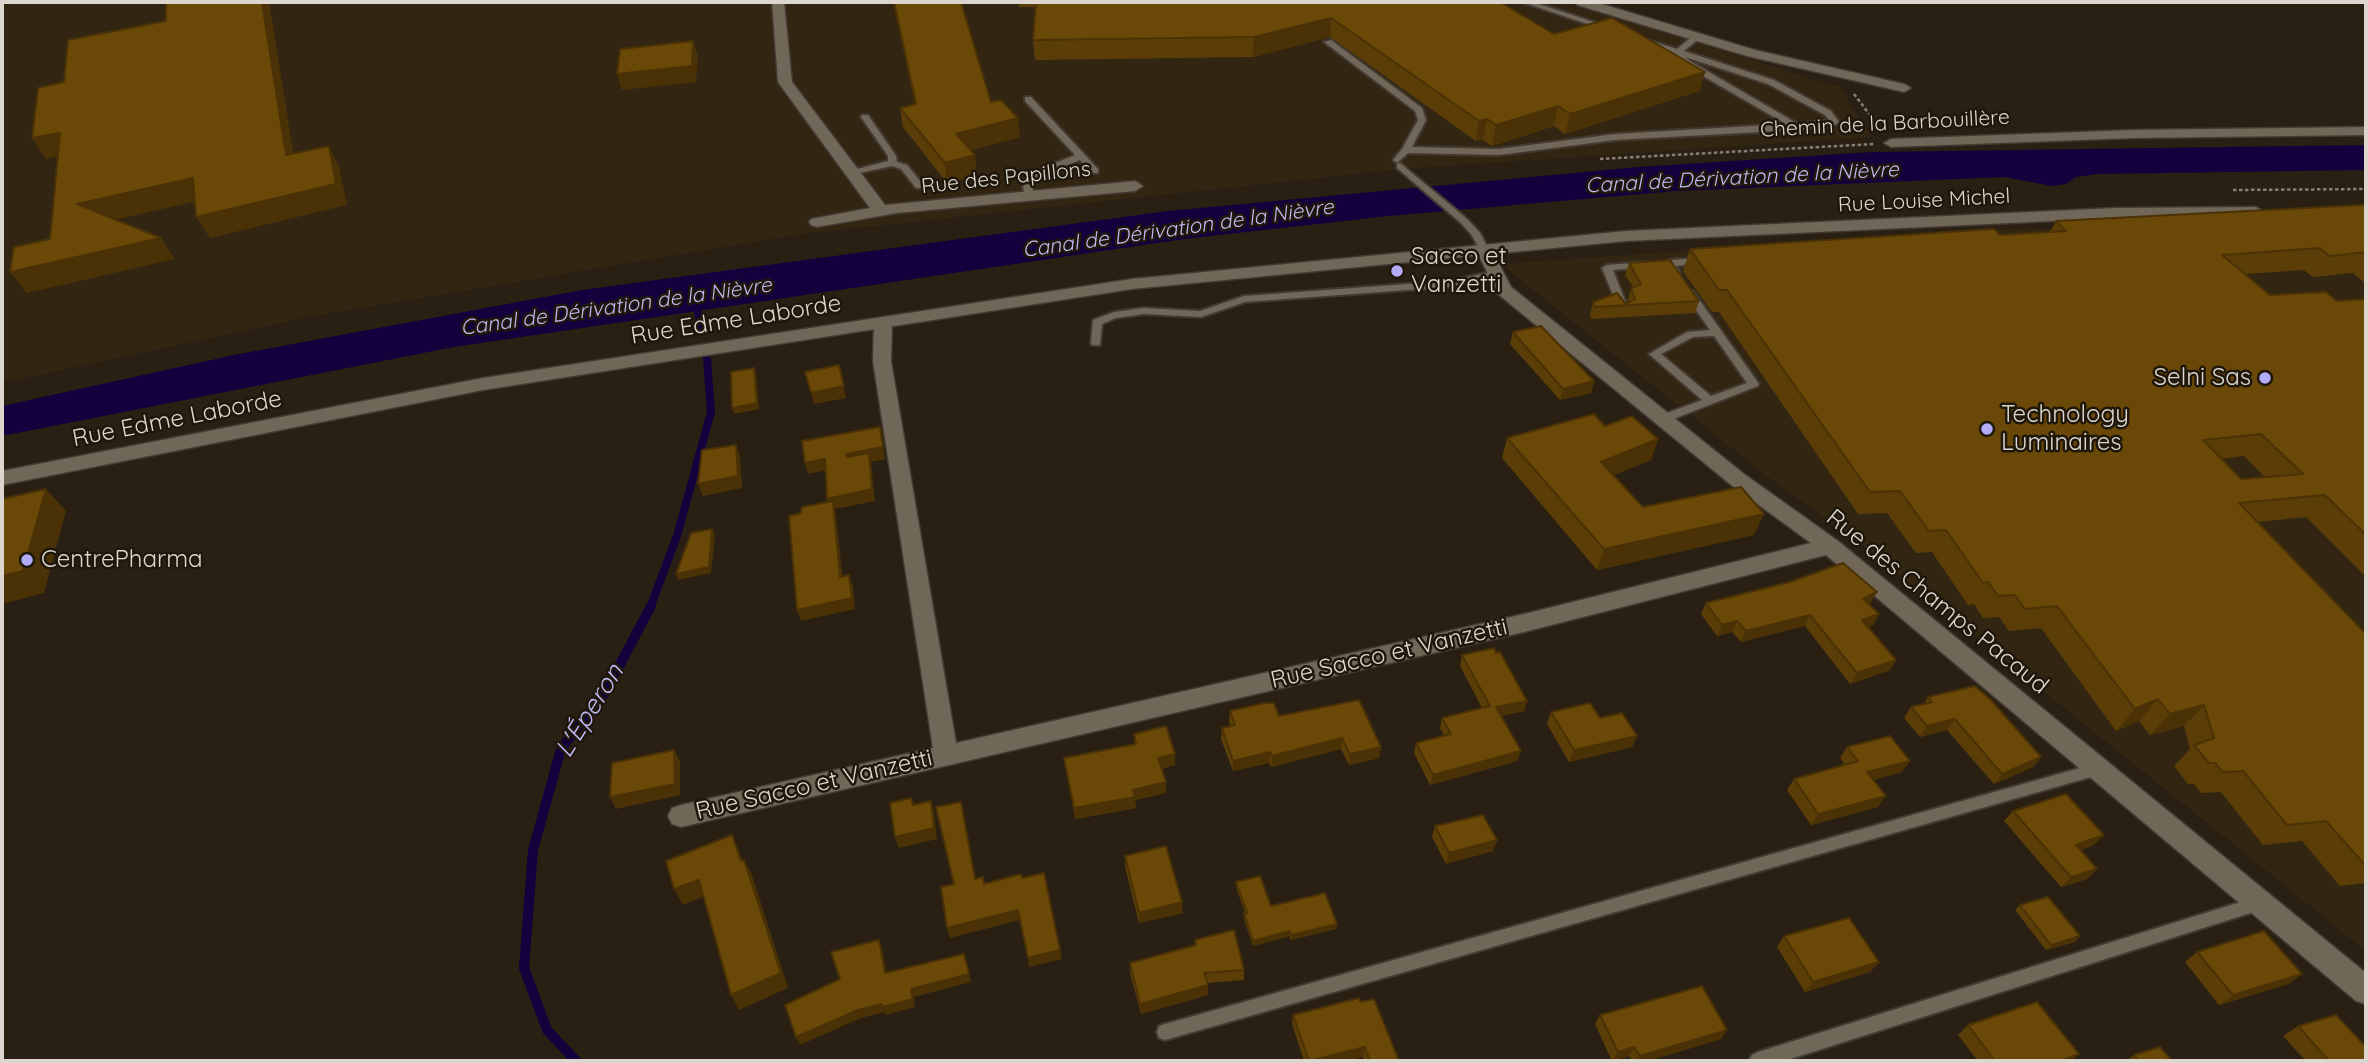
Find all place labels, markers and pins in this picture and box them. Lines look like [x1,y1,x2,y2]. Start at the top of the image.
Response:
place label: Sacco et Vanzetti [1411,243,1507,299]
marker: Sacco et Vanzetti [1389,263,1405,279]
place label: Selni Sas [2154,364,2251,392]
marker: Selni Sas [2257,370,2273,386]
place label: Technology Luminaires [2001,401,2129,457]
marker: Technology Luminaires [1979,421,1995,437]
place label: CentrePharma [41,546,203,574]
marker: CentrePharma [19,552,35,568]

